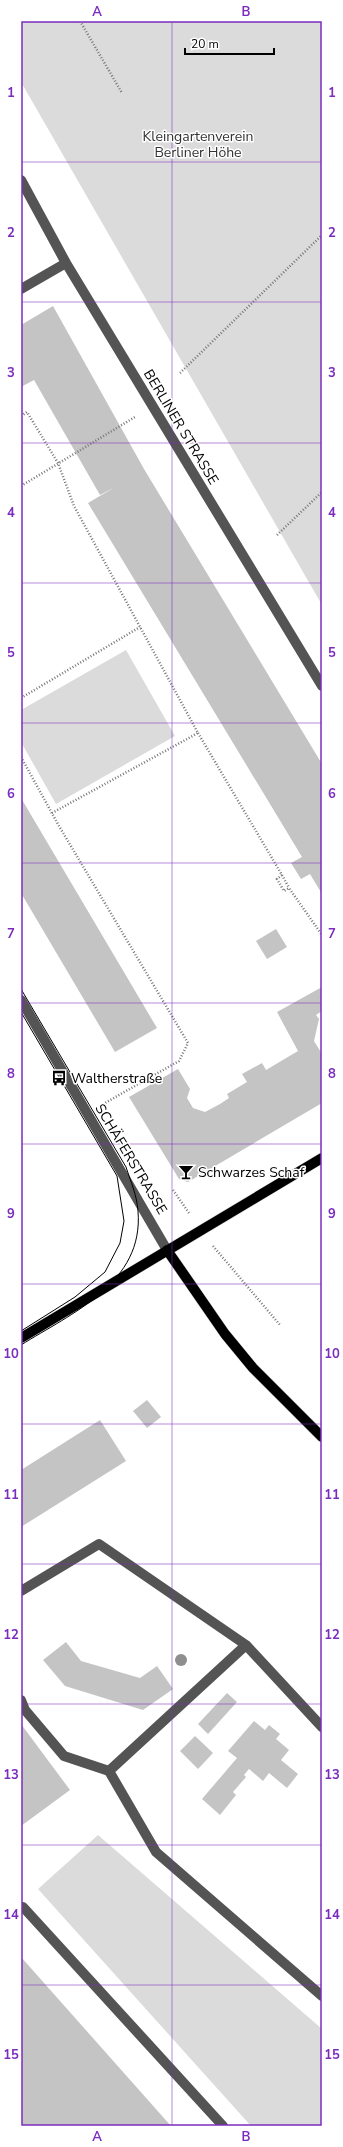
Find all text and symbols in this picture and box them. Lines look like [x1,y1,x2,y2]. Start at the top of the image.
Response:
text: A [92,3,102,21]
text: B [242,3,251,21]
scale bar [185,30,274,56]
text: 20 m [191,36,219,52]
text: 1 [7,84,15,102]
text: 1 [328,84,336,102]
park label: Kleingartenverein Berliner Höhe [143,127,253,162]
text: 2 [7,224,15,242]
text: 2 [328,224,336,242]
text: 3 [7,364,15,382]
text: 3 [328,364,336,382]
street label: BERLINER STRASSE [139,366,223,488]
text: 4 [7,504,15,522]
text: 4 [328,504,336,522]
text: 5 [7,644,15,662]
text: 5 [328,644,336,662]
text: 6 [7,785,15,803]
text: 6 [328,785,336,803]
text: 7 [7,925,15,943]
text: 7 [328,925,336,943]
text: 8 [7,1065,15,1083]
text: 8 [328,1065,336,1083]
bus stop icon: Waltherstraße [50,1069,68,1087]
place label: Waltherstraße [71,1069,162,1088]
street label: SCHÄFERSTRASSE [91,1100,171,1218]
bar icon: Schwarzes Schaf [177,1163,195,1181]
place label: Schwarzes Schaf [198,1163,305,1182]
text: 9 [7,1205,15,1223]
text: 9 [328,1205,336,1223]
text: 10 [3,1345,19,1363]
text: 10 [324,1345,340,1363]
text: 11 [3,1486,19,1504]
text: 11 [324,1486,340,1504]
text: 12 [3,1626,19,1644]
text: 12 [324,1626,340,1644]
text: 13 [3,1766,19,1784]
text: 13 [324,1766,340,1784]
text: 14 [3,1906,19,1924]
text: 14 [324,1906,340,1924]
text: 15 [3,2046,19,2064]
text: 15 [324,2046,340,2064]
text: A [92,2128,102,2146]
text: B [242,2128,251,2146]

